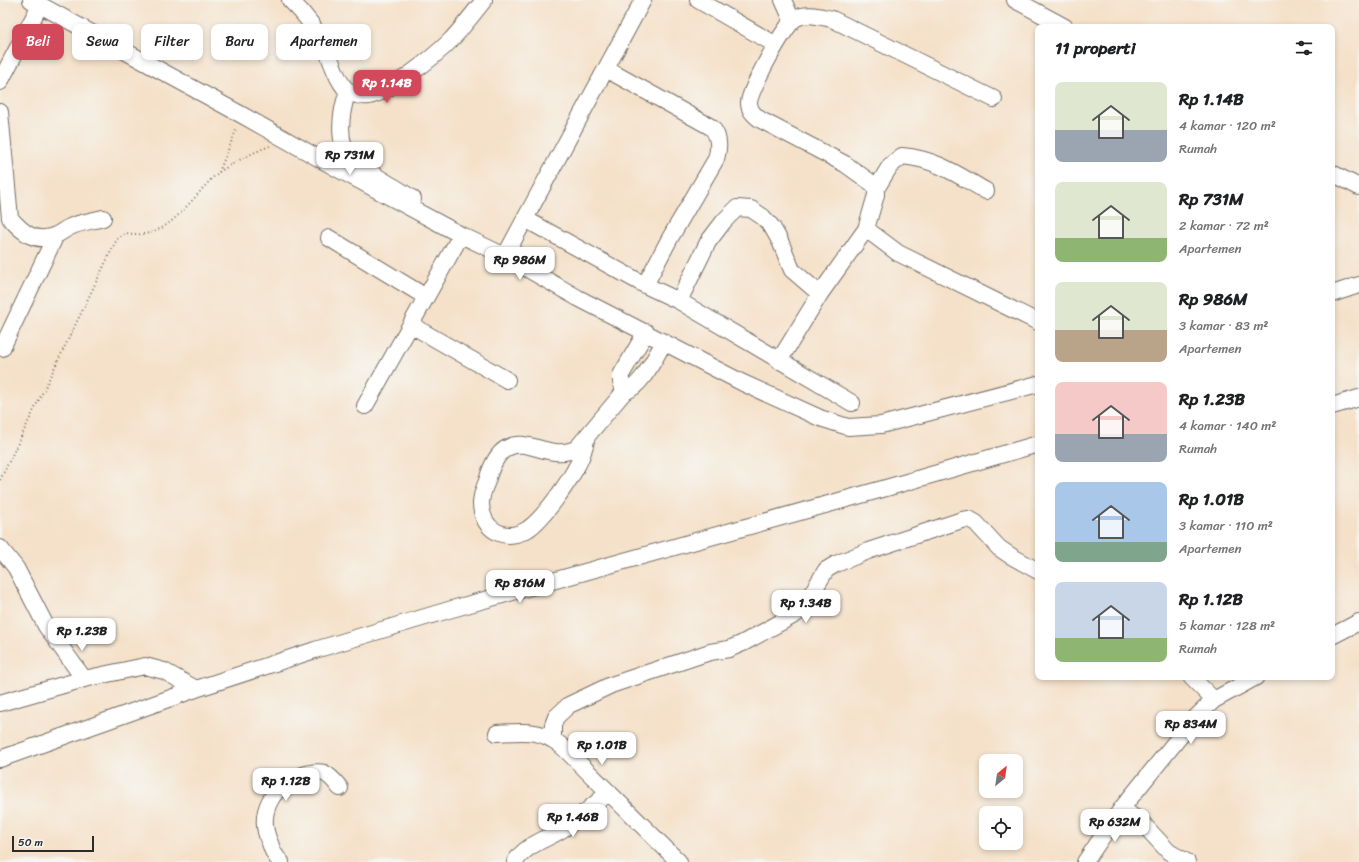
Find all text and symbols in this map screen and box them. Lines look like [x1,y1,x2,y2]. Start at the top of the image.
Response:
chip: Beli [12,24,64,60]
chip: Sewa [72,24,133,60]
chip: Filter [141,24,203,60]
chip: Baru [211,24,268,60]
chip: Apartemen [276,24,371,60]
text: 11 properti [1055,33,1135,63]
icon: filters [1293,37,1315,59]
pin: Rp 1.14B [346,70,428,104]
text: Rp 1.14B [362,71,412,94]
text: Rp 1.14B [1179,84,1244,114]
icon: home [1087,98,1135,146]
text: 4 kamar · 120 m² [1179,114,1276,137]
text: Rumah [1179,137,1217,160]
pin: Rp 731M [313,142,387,176]
text: Rp 731M [325,143,375,166]
text: Rp 731M [1179,184,1244,214]
icon: home [1087,198,1135,246]
text: 2 kamar · 72 m² [1179,214,1269,237]
text: Apartemen [1179,237,1241,260]
pin: Rp 986M [483,247,557,281]
text: Rp 986M [494,248,546,271]
text: Rp 986M [1179,284,1248,314]
icon: home [1087,298,1135,346]
text: 3 kamar · 83 m² [1179,314,1268,337]
text: Apartemen [1179,337,1241,360]
text: Rp 1.23B [1179,384,1245,414]
icon: home [1087,398,1135,446]
text: 4 kamar · 140 m² [1179,414,1276,437]
text: Rumah [1179,437,1217,460]
text: Rp 1.01B [1179,484,1244,514]
icon: home [1087,498,1135,546]
text: 3 kamar · 110 m² [1179,514,1273,537]
text: Apartemen [1179,537,1241,560]
pin: Rp 816M [483,570,557,604]
text: Rp 816M [495,571,545,594]
text: Rp 1.12B [1179,584,1243,614]
pin: Rp 1.34B [765,590,847,624]
text: Rp 1.34B [780,591,832,614]
icon: home [1087,598,1135,646]
text: 5 kamar · 128 m² [1179,614,1275,637]
pin: Rp 1.23B [41,618,123,652]
text: Rp 1.23B [57,619,107,642]
text: Rumah [1179,637,1217,660]
pin: Rp 834M [1154,711,1228,745]
text: Rp 834M [1165,712,1217,735]
pin: Rp 1.01B [561,732,643,766]
text: Rp 1.01B [577,733,627,756]
north arrow [979,754,1023,798]
map controls [979,754,1023,850]
pin: Rp 1.12B [245,768,327,802]
text: Rp 1.12B [262,769,310,792]
pin: Rp 1.46B [532,804,614,838]
text: Rp 1.46B [547,805,599,828]
button: locate [979,806,1023,850]
pin: Rp 632M [1078,809,1152,843]
text: Rp 632M [1089,810,1141,833]
text: 50 m [18,833,43,852]
scale bar [12,834,94,853]

